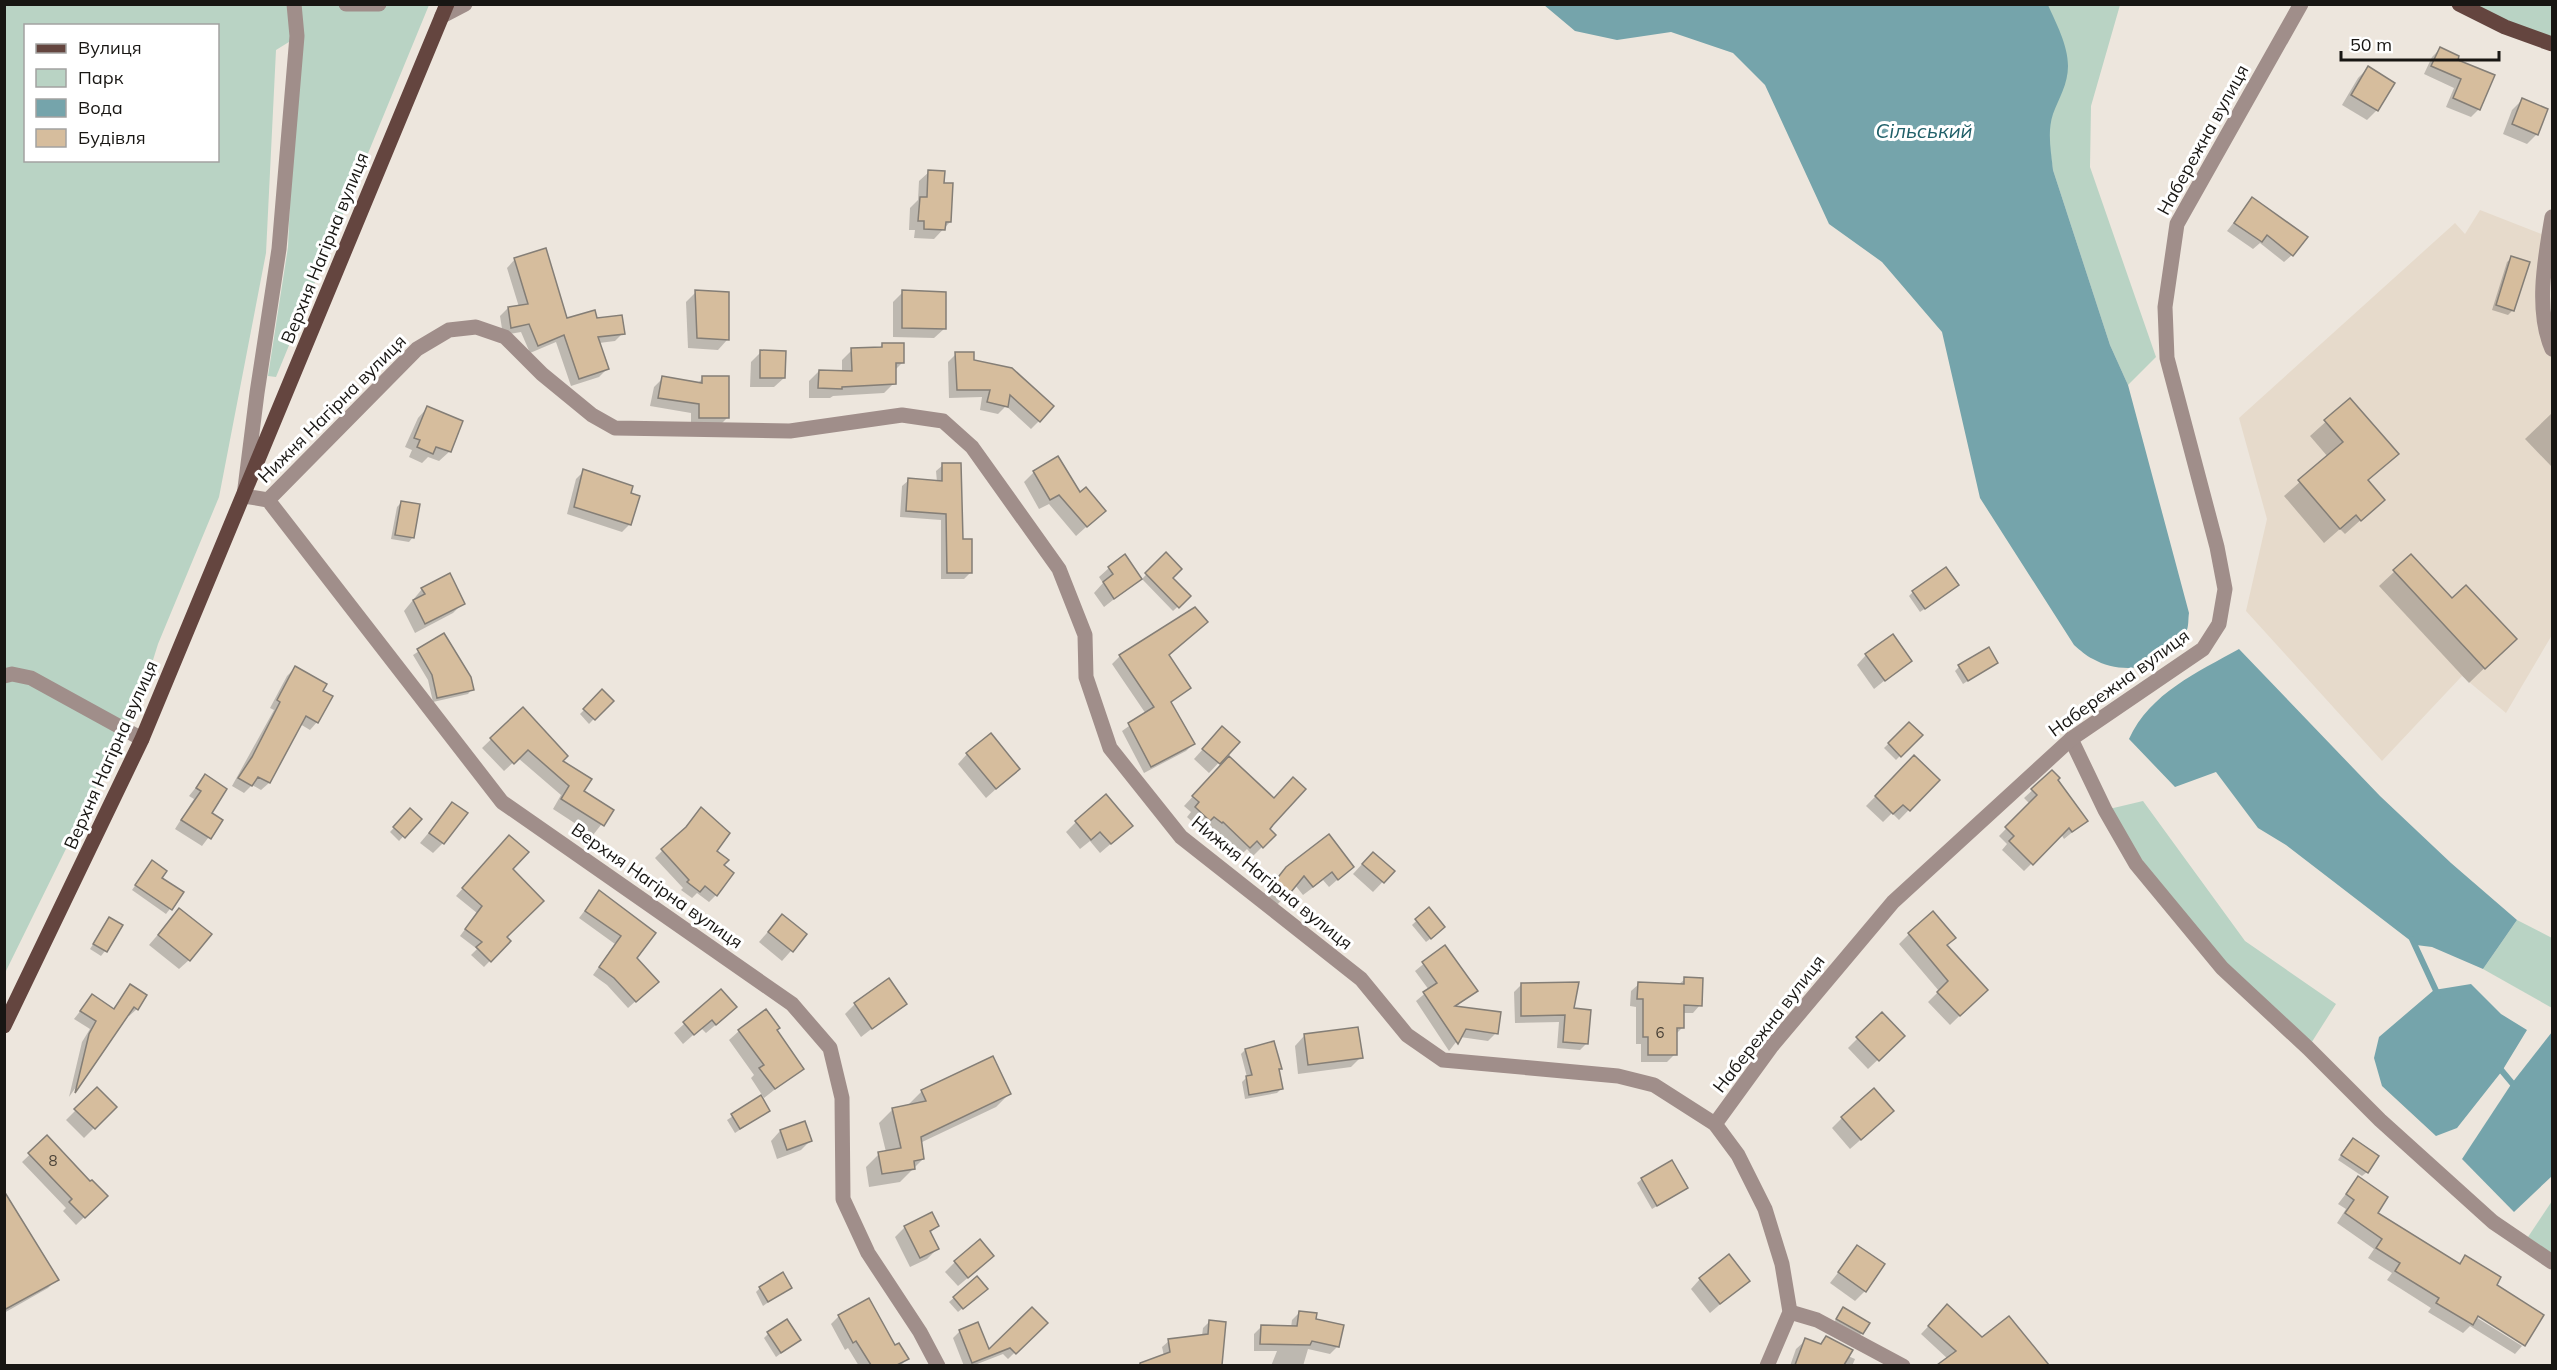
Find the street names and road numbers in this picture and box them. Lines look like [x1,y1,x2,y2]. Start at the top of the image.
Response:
street label: Набережна вулиця [2152,60,2253,219]
street label: Верхня Нагірна вулиця [276,149,373,347]
street label: Нижня Нагірна вулиця [253,330,411,488]
street label: Набережна вулиця [2044,624,2194,741]
street label: Верхня Нагірна вулиця [59,657,163,853]
street label: Нижня Нагірна вулиця [1187,811,1357,955]
street label: Верхня Нагірна вулиця [567,818,748,954]
street label: Набережна вулиця [1708,950,1830,1097]

